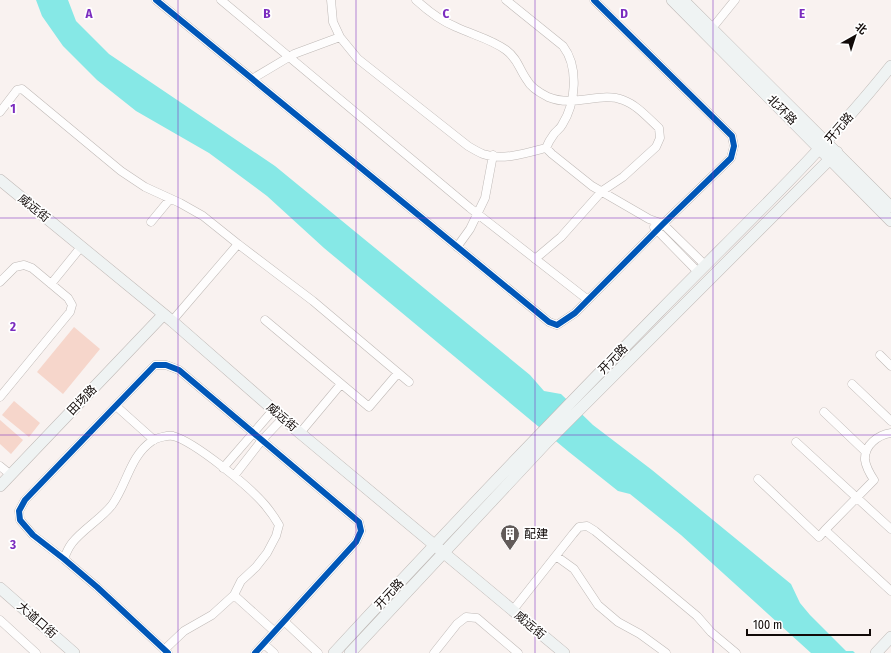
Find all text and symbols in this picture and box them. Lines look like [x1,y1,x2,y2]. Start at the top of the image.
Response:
text: A [84,6,93,21]
text: B [263,6,271,21]
text: C [443,6,450,21]
text: D [620,6,628,21]
text: E [799,6,805,21]
north arrow [835,16,875,56]
text: 北 [853,20,869,37]
street label: 北环路 [764,92,800,128]
text: 1 [10,101,16,116]
street label: 开元路 [822,110,856,146]
street label: 威远街 [16,191,52,225]
text: 2 [9,319,16,334]
street label: 开元路 [595,341,631,377]
street label: 田场路 [64,382,100,418]
street label: 威远街 [264,400,300,434]
building icon: 配建 [499,523,521,551]
place label: 配建 [524,527,548,541]
text: 3 [9,537,16,552]
street label: 开元路 [372,576,406,612]
street label: 大道口街 [14,599,60,641]
street label: 威远街 [512,608,548,642]
scale bar [747,611,870,637]
text: 100 m [753,618,782,632]

